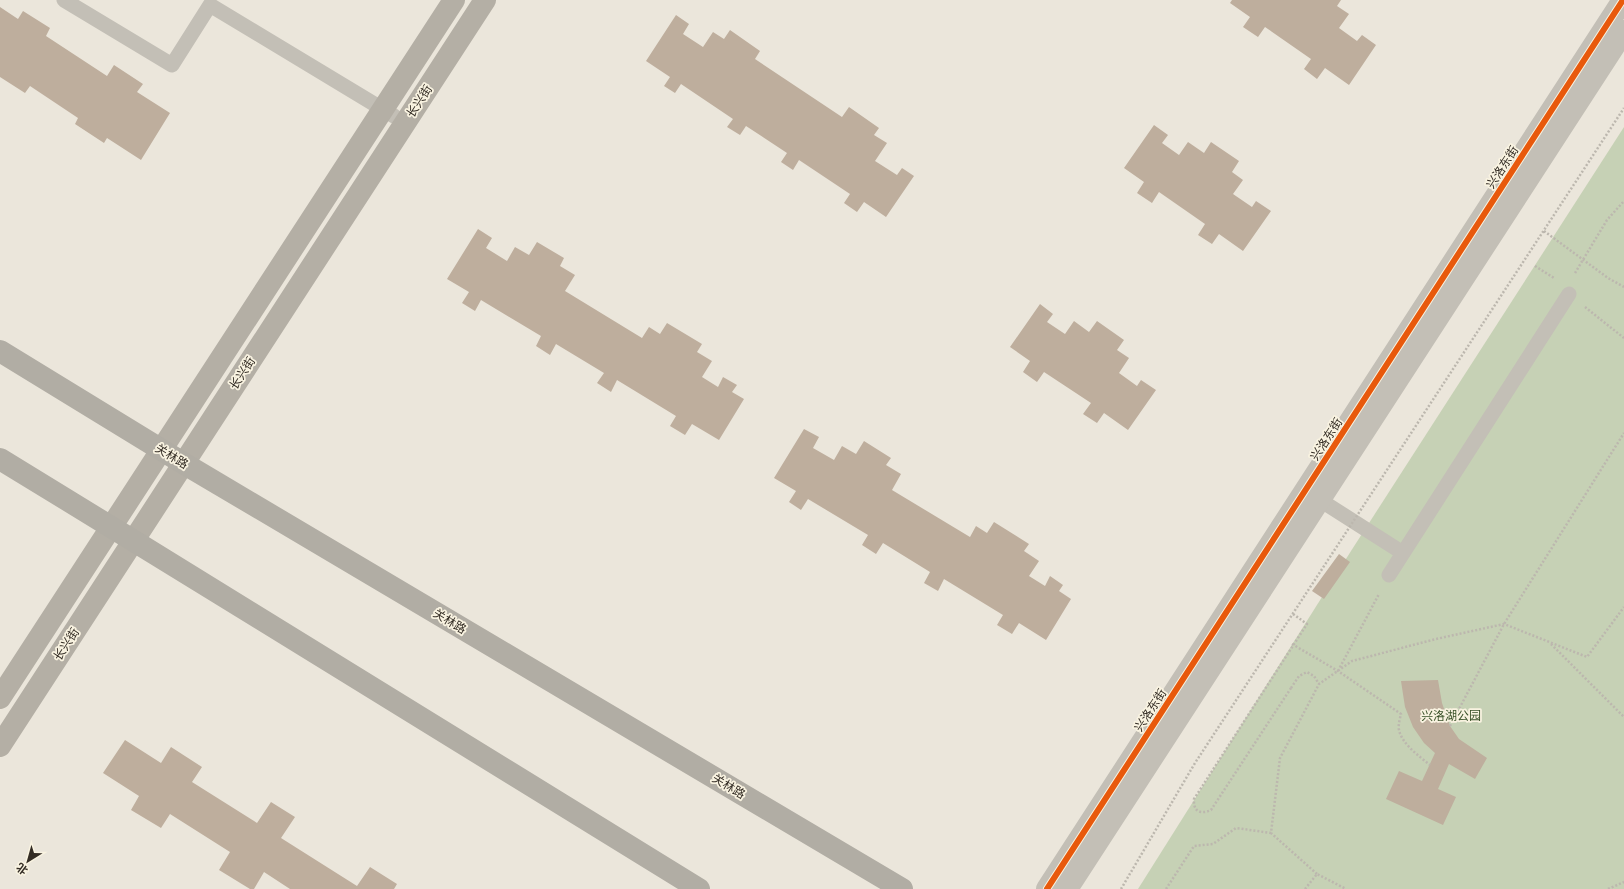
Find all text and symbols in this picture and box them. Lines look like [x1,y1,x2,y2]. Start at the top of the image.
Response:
street label: 长兴街 [403,82,435,120]
street label: 兴洛东街 [1483,143,1521,191]
street label: 长兴街 [226,354,258,392]
street label: 兴洛东街 [1307,415,1345,463]
street label: 关林路 [153,440,191,472]
street label: 关林路 [431,605,469,637]
street label: 长兴街 [50,625,82,663]
street label: 兴洛东街 [1131,686,1169,734]
park label: 兴洛湖公园 [1421,708,1481,723]
street label: 关林路 [710,770,748,802]
north arrow [8,841,48,881]
text: 北 [13,860,31,878]

